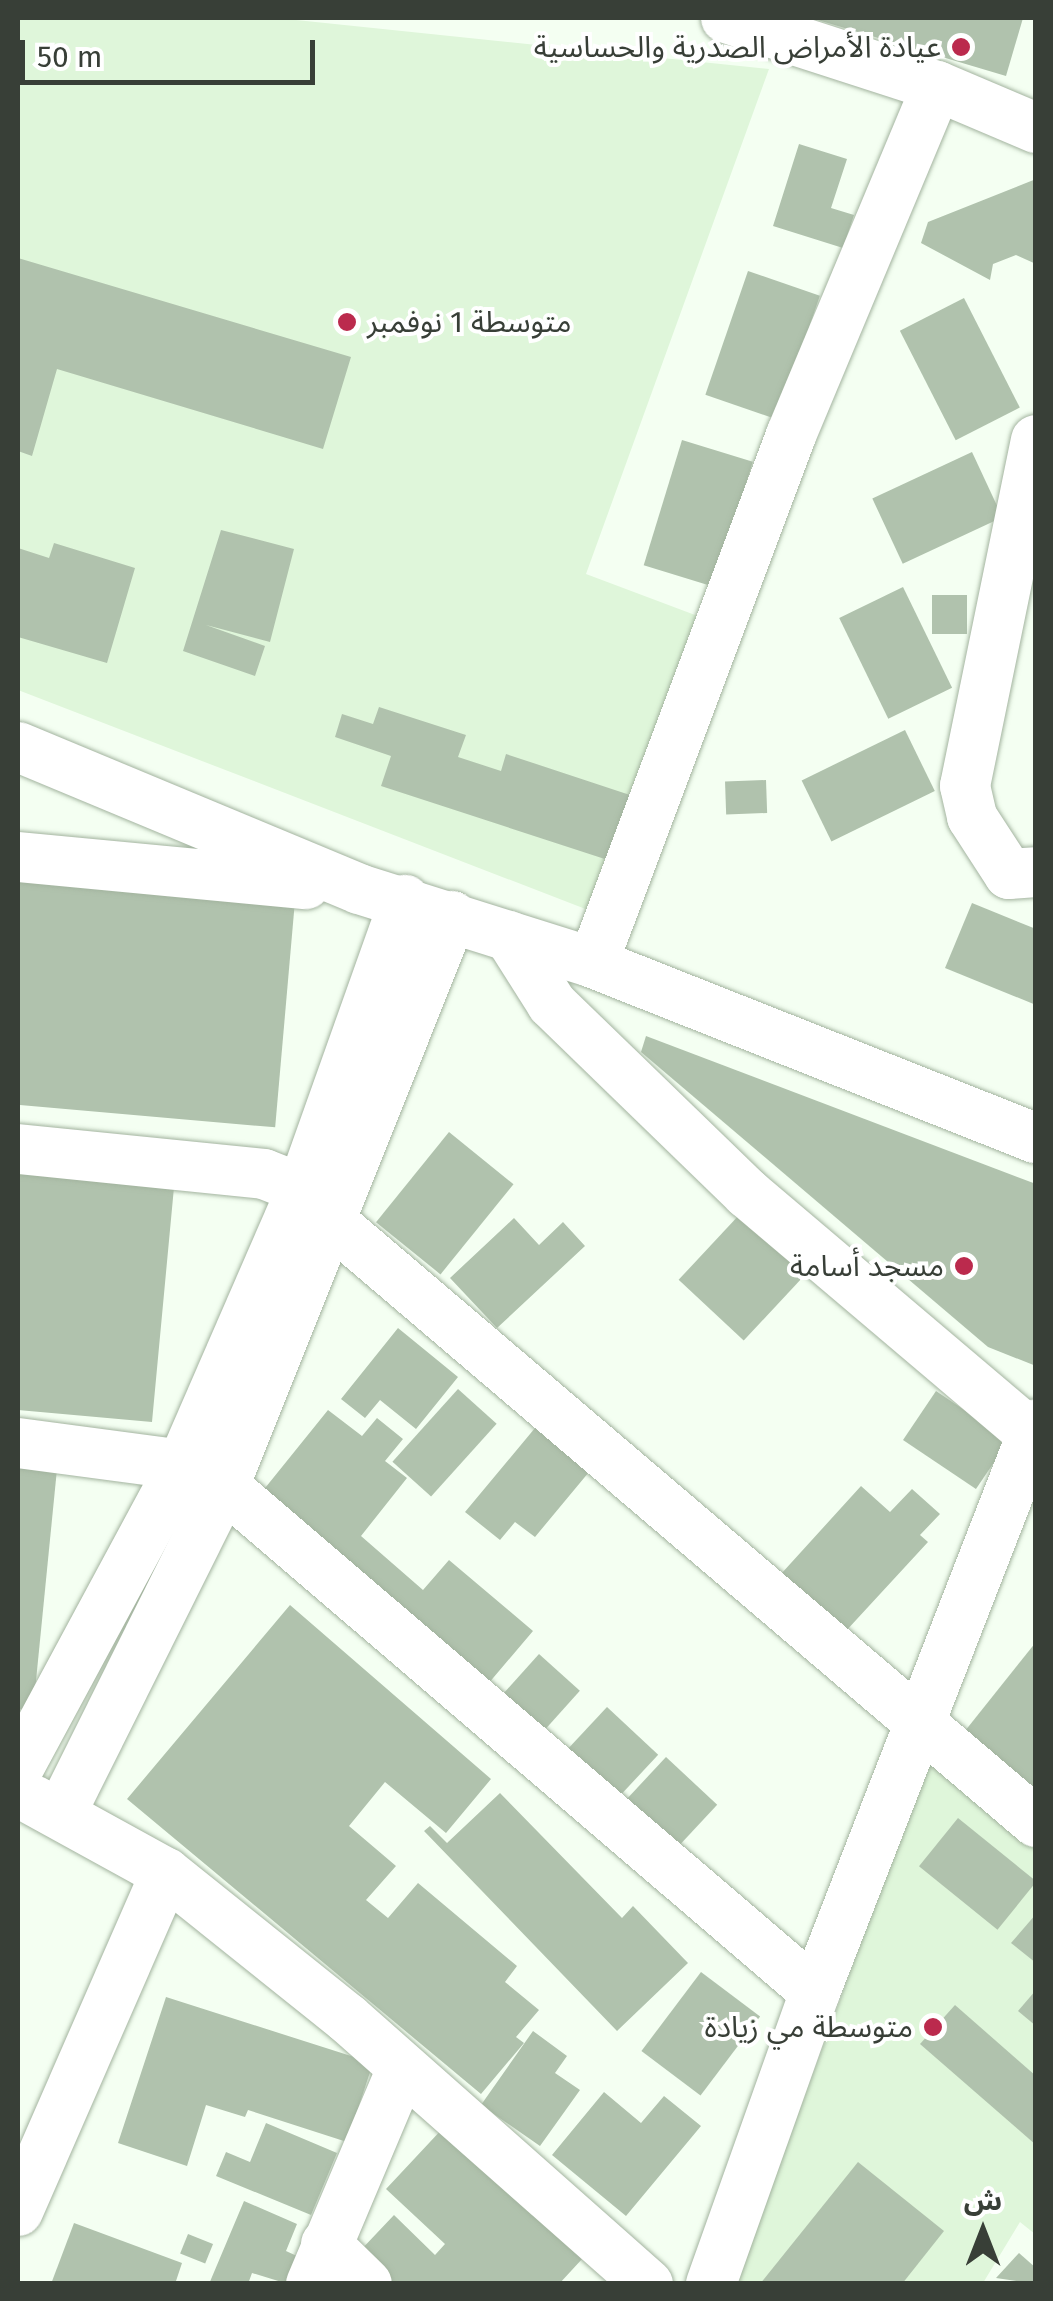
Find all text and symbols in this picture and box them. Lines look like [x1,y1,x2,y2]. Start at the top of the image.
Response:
scale bar [25,20,320,82]
place label: عيادة الأمراض الصدرية والحساسية [534,29,941,65]
marker: عيادة الأمراض الصدرية والحساسية [950,36,972,58]
text: 50 m [37,39,102,75]
place label: متوسطة 1 نوفمبر [367,304,572,340]
marker: متوسطة 1 نوفمبر [336,311,358,333]
place label: مسجد أسامة [790,1248,944,1284]
marker: مسجد أسامة [953,1255,975,1277]
place label: متوسطة مي زيادة [705,2009,913,2045]
marker: متوسطة مي زيادة [922,2016,944,2038]
north arrow [933,2181,1033,2281]
text: ش [964,2184,1002,2217]

